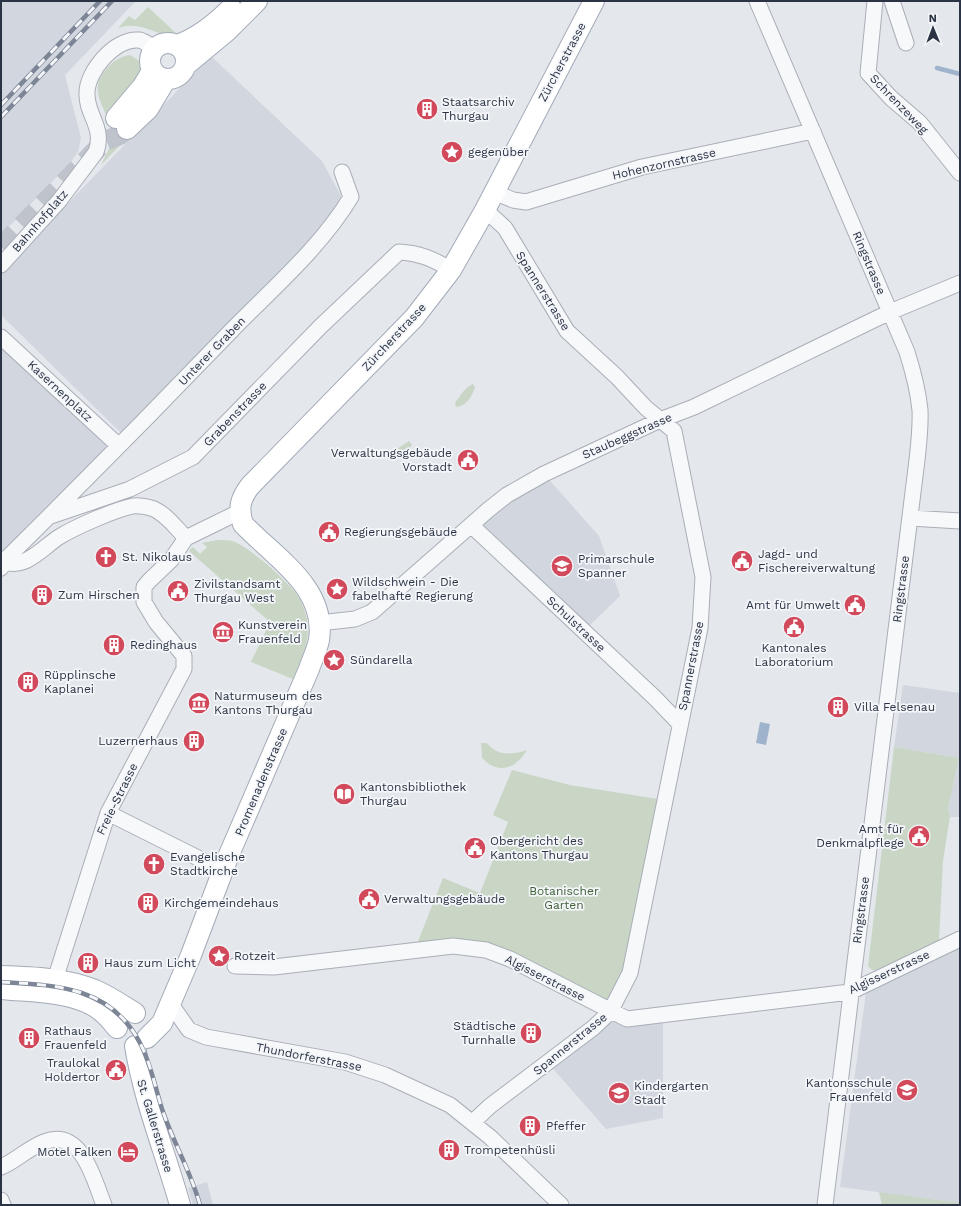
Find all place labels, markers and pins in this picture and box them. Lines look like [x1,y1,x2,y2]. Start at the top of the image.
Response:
place label: Staatsarchiv Thurgau [442,95,515,123]
building icon: Staatsarchiv Thurgau [414,96,440,122]
place icon: gegenüber [439,139,465,165]
place label: gegenüber [468,145,529,159]
place label: Verwaltungsgebäude Vorstadt [331,446,452,474]
public building icon: Verwaltungsgebäude Vorstadt [455,447,481,473]
public building icon: Regierungsgebäude [316,519,342,545]
place label: Regierungsgebäude [344,525,457,539]
church icon: St. Nikolaus [93,544,119,570]
place label: Jagd- und Fischereiverwaltung [758,547,876,575]
public building icon: Jagd- und Fischereiverwaltung [729,548,755,574]
place label: St. Nikolaus [122,550,192,564]
place label: Primarschule Spanner [578,552,655,580]
school or university icon: Primarschule Spanner [549,553,575,579]
place label: Wildschwein - Die fabelhafte Regierung [352,575,474,603]
place icon: Wildschwein - Die fabelhafte Regierung [324,576,350,602]
place label: Zivilstandsamt Thurgau West [194,577,280,605]
public building icon: Zivilstandsamt Thurgau West [165,578,191,604]
building icon: Zum Hirschen [29,582,55,608]
place label: Zum Hirschen [58,588,140,602]
public building icon: Amt für Umwelt [842,592,868,618]
place label: Amt für Umwelt [746,598,840,612]
public building icon: Kantonales Laboratorium [781,614,807,640]
place label: Kunstverein Frauenfeld [238,618,307,646]
museum icon: Kunstverein Frauenfeld [210,619,236,645]
building icon: Redinghaus [101,632,127,658]
place label: Redinghaus [130,638,197,652]
place label: Kantonales Laboratorium [754,641,834,669]
place icon: Sündarella [321,647,347,673]
place label: Sündarella [350,653,413,667]
place label: Rüpplinsche Kaplanei [44,668,116,696]
building icon: Rüpplinsche Kaplanei [15,669,41,695]
place label: Naturmuseum des Kantons Thurgau [214,689,322,717]
museum icon: Naturmuseum des Kantons Thurgau [186,690,212,716]
building icon: Villa Felsenau [825,694,851,720]
place label: Villa Felsenau [854,700,935,714]
building icon: Luzernerhaus [181,728,207,754]
place label: Luzernerhaus [98,734,178,748]
place label: Kantonsbibliothek Thurgau [360,780,466,808]
library icon: Kantonsbibliothek Thurgau [331,781,357,807]
place label: Amt für Denkmalpflege [816,822,904,850]
public building icon: Amt für Denkmalpflege [906,823,932,849]
place label: Obergericht des Kantons Thurgau [490,834,589,862]
public building icon: Obergericht des Kantons Thurgau [462,835,488,861]
place label: Evangelische Stadtkirche [170,850,245,878]
church icon: Evangelische Stadtkirche [141,851,167,877]
public building icon: Verwaltungsgebäude [356,886,382,912]
building icon: Kirchgemeindehaus [135,890,161,916]
place label: Verwaltungsgebäude [384,892,505,906]
place label: Kirchgemeindehaus [164,896,279,910]
place icon: Rotzeit [206,943,232,969]
place label: Rotzeit [234,949,275,963]
building icon: Haus zum Licht [75,950,101,976]
place label: Haus zum Licht [104,956,196,970]
place label: Städtische Turnhalle [453,1019,516,1047]
building icon: Städtische Turnhalle [518,1020,544,1046]
place label: Rathaus Frauenfeld [44,1024,107,1052]
building icon: Rathaus Frauenfeld [16,1025,42,1051]
place label: Traulokal Holdertor [44,1056,100,1084]
public building icon: Traulokal Holdertor [103,1057,129,1083]
place label: Kantonsschule Frauenfeld [806,1076,892,1104]
school or university icon: Kantonsschule Frauenfeld [894,1077,920,1103]
place label: Kindergarten Stadt [634,1079,709,1107]
school or university icon: Kindergarten Stadt [606,1080,632,1106]
building icon: Pfeffer [517,1113,543,1139]
place label: Pfeffer [546,1119,586,1133]
building icon: Trompetenhüsli [436,1137,462,1163]
hotel icon: Motel Falken [115,1139,141,1165]
place label: Trompetenhüsli [464,1143,555,1157]
place label: Motel Falken [37,1145,112,1159]

